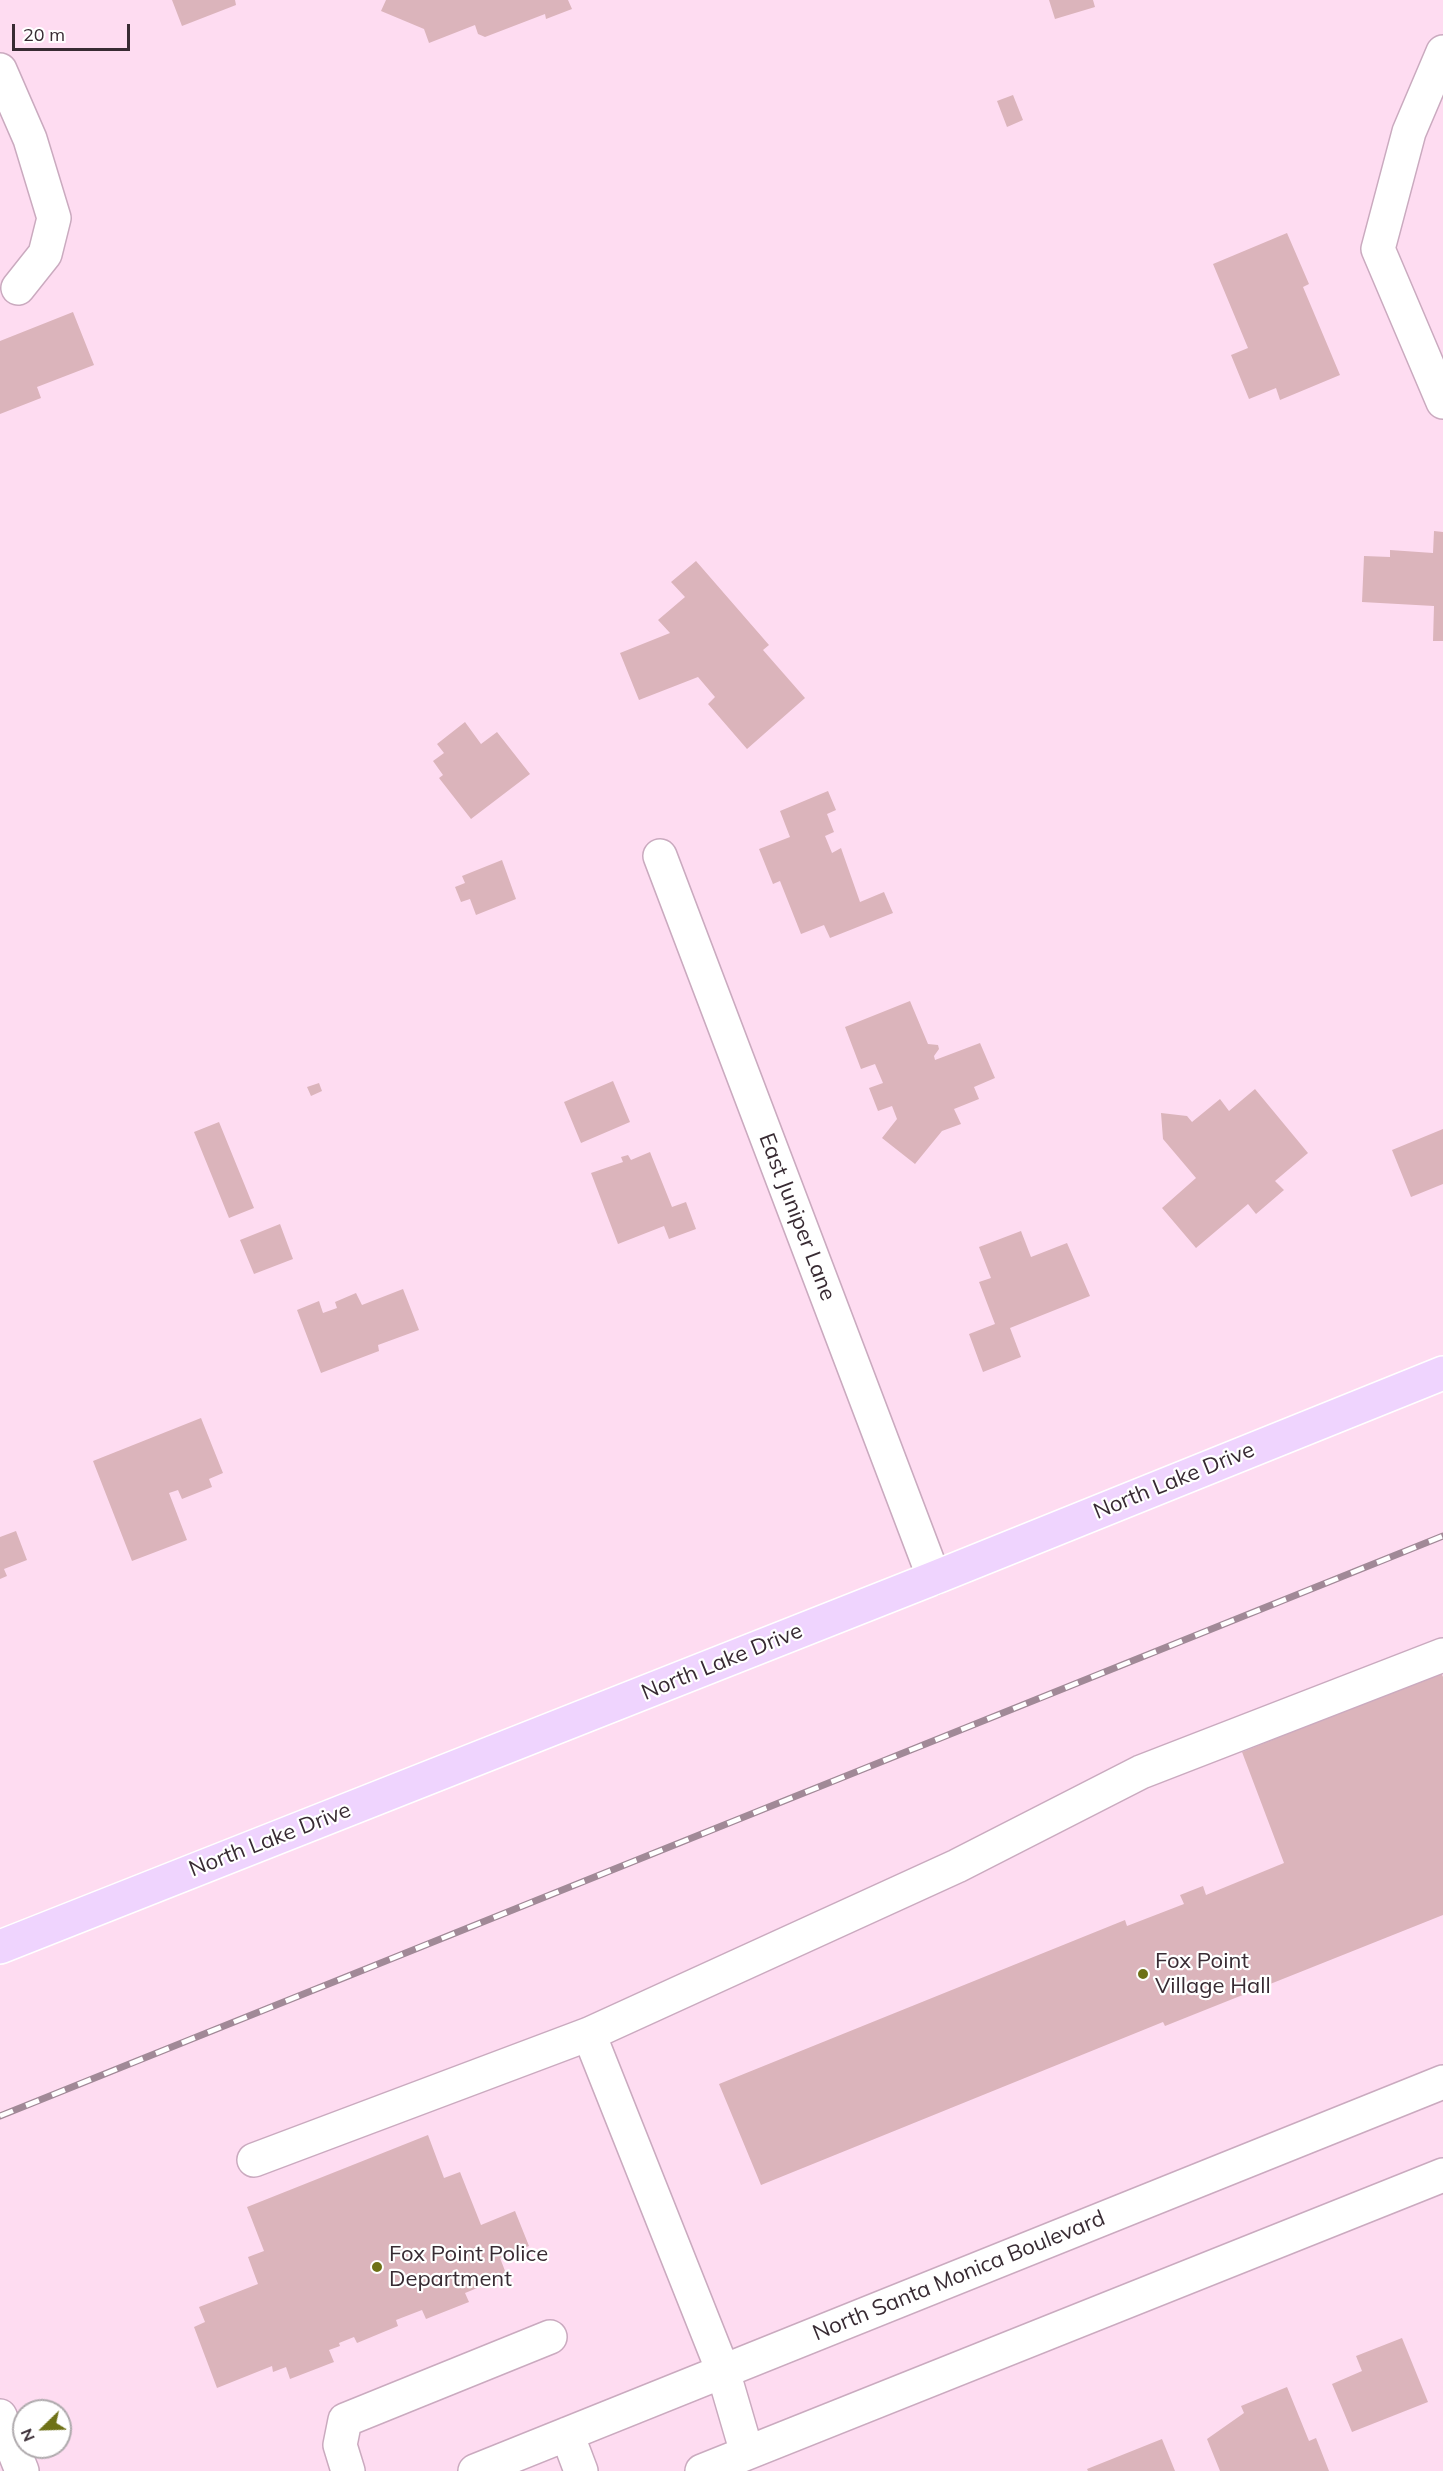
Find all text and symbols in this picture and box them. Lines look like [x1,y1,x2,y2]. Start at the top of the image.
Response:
scale bar [15,12,134,50]
text: 20 m [23,23,65,46]
street label: East Juniper Lane [753,1130,841,1304]
street label: North Lake Drive [1090,1437,1258,1525]
street label: North Lake Drive [638,1618,806,1706]
street label: North Lake Drive [185,1797,355,1883]
place label: Fox Point Village Hall [1155,1948,1271,2000]
marker: Fox Point Village Hall [1136,1967,1150,1981]
street label: North Santa Monica Boulevard [809,2205,1109,2347]
place label: Fox Point Police Department [389,2241,548,2292]
marker: Fox Point Police Department [370,2260,384,2274]
north arrow [12,2399,72,2459]
text: N [16,2426,39,2445]

